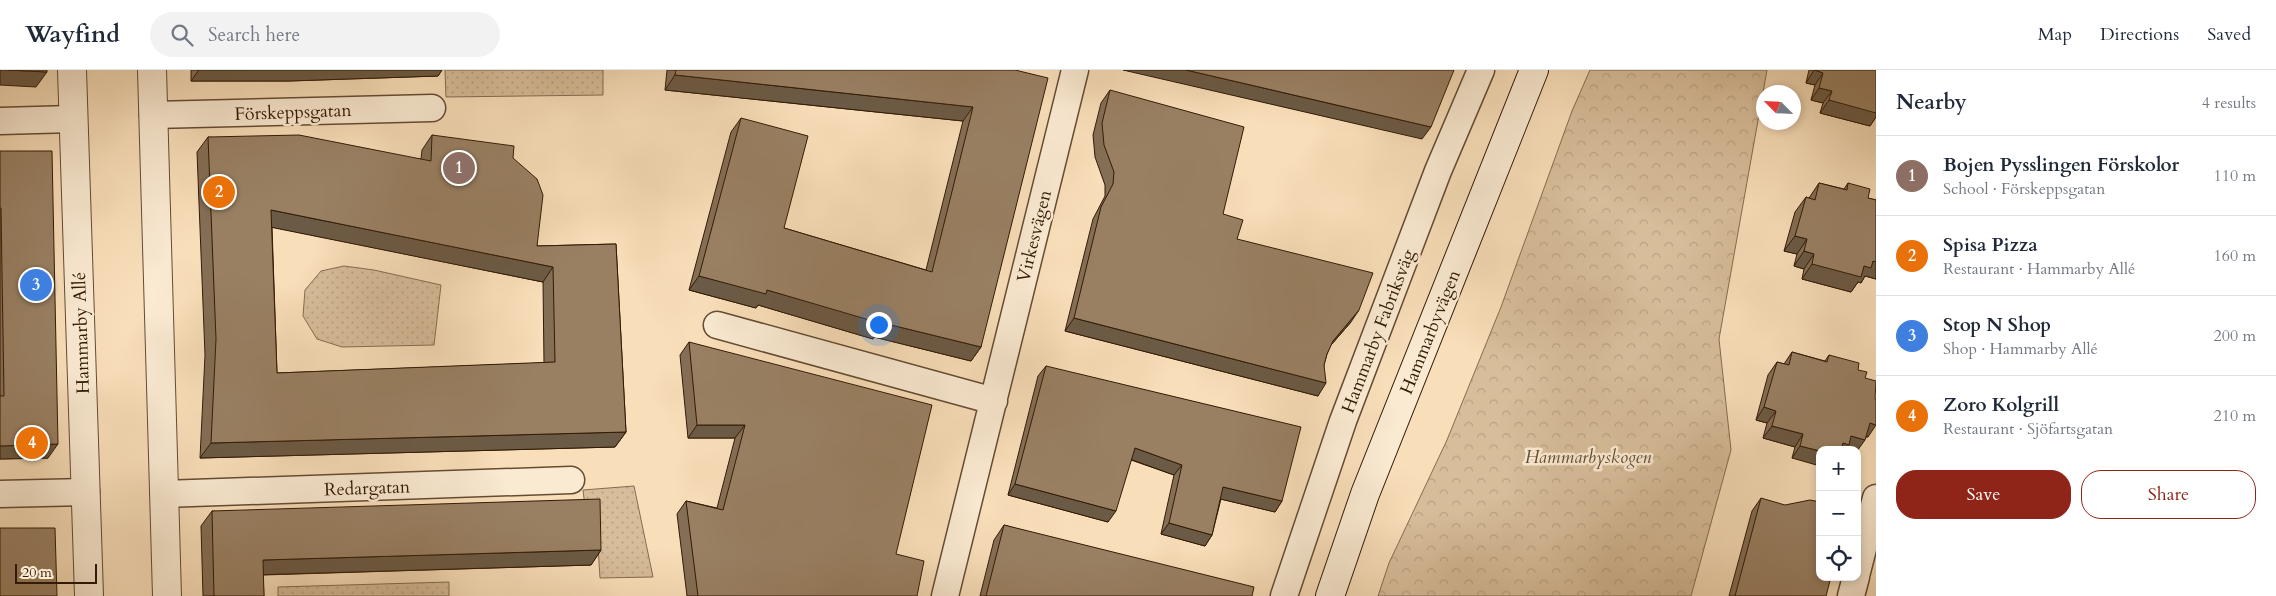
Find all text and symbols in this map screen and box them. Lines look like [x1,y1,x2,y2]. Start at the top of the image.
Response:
search box [150,12,500,57]
text: Wayfind [25,18,120,51]
icon: search [168,21,196,49]
text: Search here [208,22,300,48]
text: Map [2038,22,2072,47]
text: Directions [2100,22,2179,47]
text: Saved [2207,22,2251,47]
north arrow [1756,85,1801,130]
text: Nearby [1896,88,1967,117]
text: 4 results [2202,92,2256,114]
street label: Förskeppsgatan [234,98,353,127]
pin: 1 [443,149,475,187]
text: Bojen Pysslingen Förskolor [1943,152,2179,178]
text: 1 [1908,165,1916,187]
text: 110 m [2214,165,2256,187]
pin: 2 [203,173,235,211]
text: School · Förskeppsgatan [1943,178,2105,200]
street label: Virkesvägen [1011,187,1058,285]
text: Spisa Pizza [1943,232,2038,258]
street label: Hammarby Fabriksväg [1336,245,1422,417]
text: 2 [1908,245,1916,267]
text: 160 m [2214,245,2256,267]
text: Restaurant · Hammarby Allé [1943,258,2135,280]
street label: Hammarbyvägen [1394,265,1467,398]
pin: 3 [20,266,52,304]
street label: Hammarby Allé [67,272,96,394]
your location [866,312,892,338]
text: Stop N Shop [1943,312,2051,338]
text: 3 [1908,325,1916,347]
text: 200 m [2214,325,2256,347]
text: Shop · Hammarby Allé [1943,338,2098,360]
text: Zoro Kolgrill [1943,392,2059,418]
text: 4 [1908,405,1916,427]
text: 210 m [2214,405,2256,427]
text: Restaurant · Sjöfartsgatan [1943,418,2113,440]
pin: 4 [16,424,48,462]
park label: Hammarbyskogen [1525,445,1651,470]
map controls [1816,446,1861,581]
button: + [1816,446,1861,491]
button: Save [1896,470,2071,519]
button: Share [2081,470,2256,519]
street label: Redargatan [324,474,411,502]
button: − [1816,491,1861,536]
button: locate [1816,536,1861,581]
scale bar [15,561,98,584]
text: 20 m [22,563,52,582]

